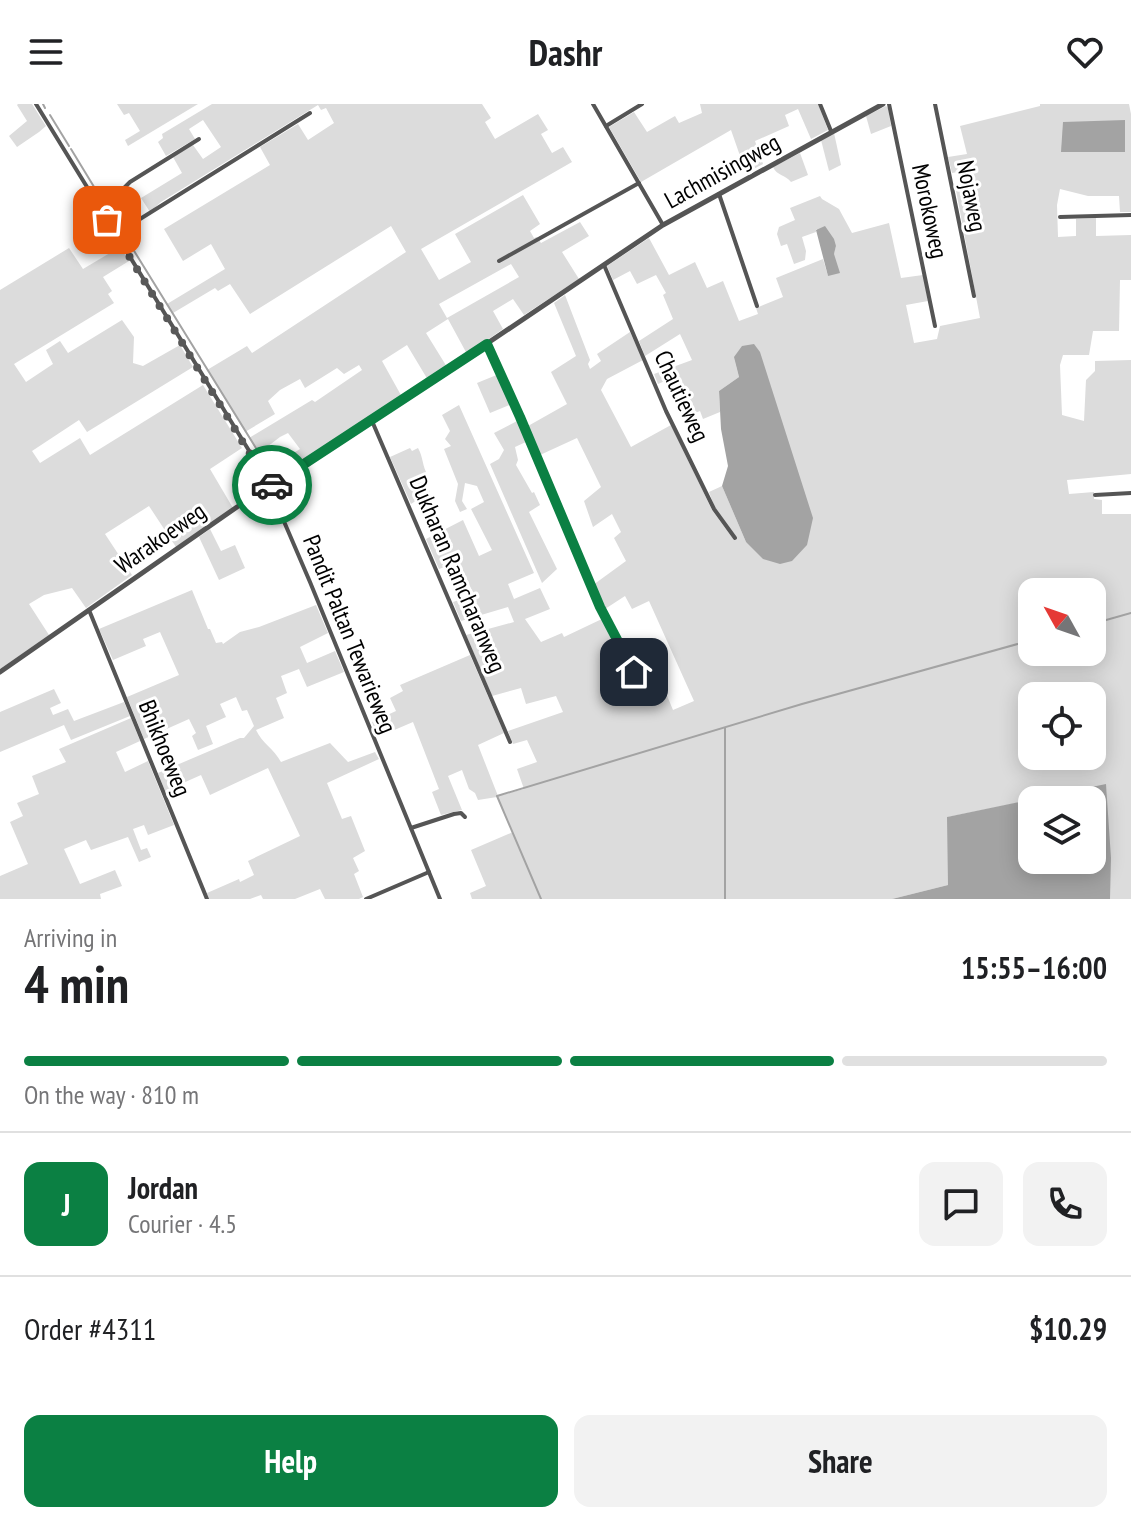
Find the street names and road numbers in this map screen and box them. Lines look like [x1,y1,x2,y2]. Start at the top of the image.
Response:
street label: Lachmisingweg [659,127,785,215]
street label: Nojaweg [950,158,994,234]
street label: Morokoweg [905,161,955,261]
street label: Chautieweg [647,345,717,447]
street label: Dukharan Ramcharanweg [403,471,513,677]
street label: Warakoeweg [108,495,212,581]
street label: Pandit Paltan Tewarieweg [296,530,404,738]
street label: Bhikhoeweg [132,695,198,801]

